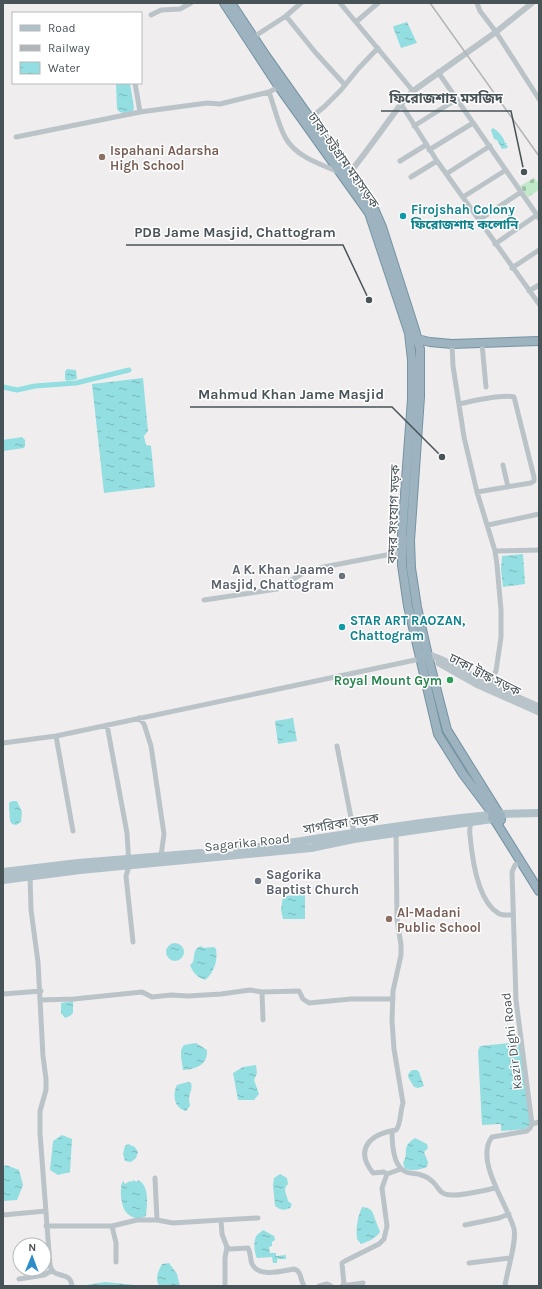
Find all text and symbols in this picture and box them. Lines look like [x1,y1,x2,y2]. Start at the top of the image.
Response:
legend [12,12,142,84]
text: Road [48,21,76,35]
text: Railway [48,41,90,55]
text: Water [48,61,81,75]
callout: ফিরোজশাহ মসজিদ [381,85,511,111]
text: ফিরোজশাহ মসজিদ [388,90,504,107]
street label: ঢাকা-চট্টগ্রাম মহাসড়ক [304,109,382,211]
place label: Ispahani Adarsha High School [110,143,219,173]
marker: Ispahani Adarsha High School [97,152,107,162]
place label: Firojshah Colony ফিরোজশাহ কলোনি [410,202,519,232]
marker: Firojshah Colony ফিরোজশাহ কলোনি [398,211,408,221]
callout: PDB Jame Masjid, Chattogram [126,219,343,245]
text: PDB Jame Masjid, Chattogram [134,224,336,241]
callout: Mahmud Khan Jame Masjid [190,381,392,407]
text: Mahmud Khan Jame Masjid [198,386,384,403]
street label: বন্দর সংযোগ সড়ক [384,464,403,565]
place label: A K. Khan Jaame Masjid, Chattogram [211,562,334,592]
marker: A K. Khan Jaame Masjid, Chattogram [337,571,347,581]
place label: STAR ART RAOZAN, Chattogram [350,613,465,643]
marker: STAR ART RAOZAN, Chattogram [337,622,347,632]
street label: ঢাকা ট্রাঙ্ক সড়ক [446,650,523,699]
place label: Royal Mount Gym [334,673,442,688]
marker: Royal Mount Gym [445,675,455,685]
street label: সাগরিকা সড়ক [301,810,380,837]
street label: Sagarika Road [204,831,290,854]
place label: Sagorika Baptist Church [266,867,359,897]
marker: Sagorika Baptist Church [253,876,263,886]
place label: Al-Madani Public School [397,905,481,935]
marker: Al-Madani Public School [384,914,394,924]
street label: Kazir Dighi Road [498,992,525,1090]
north arrow [12,1237,52,1277]
text: N [28,1241,36,1254]

